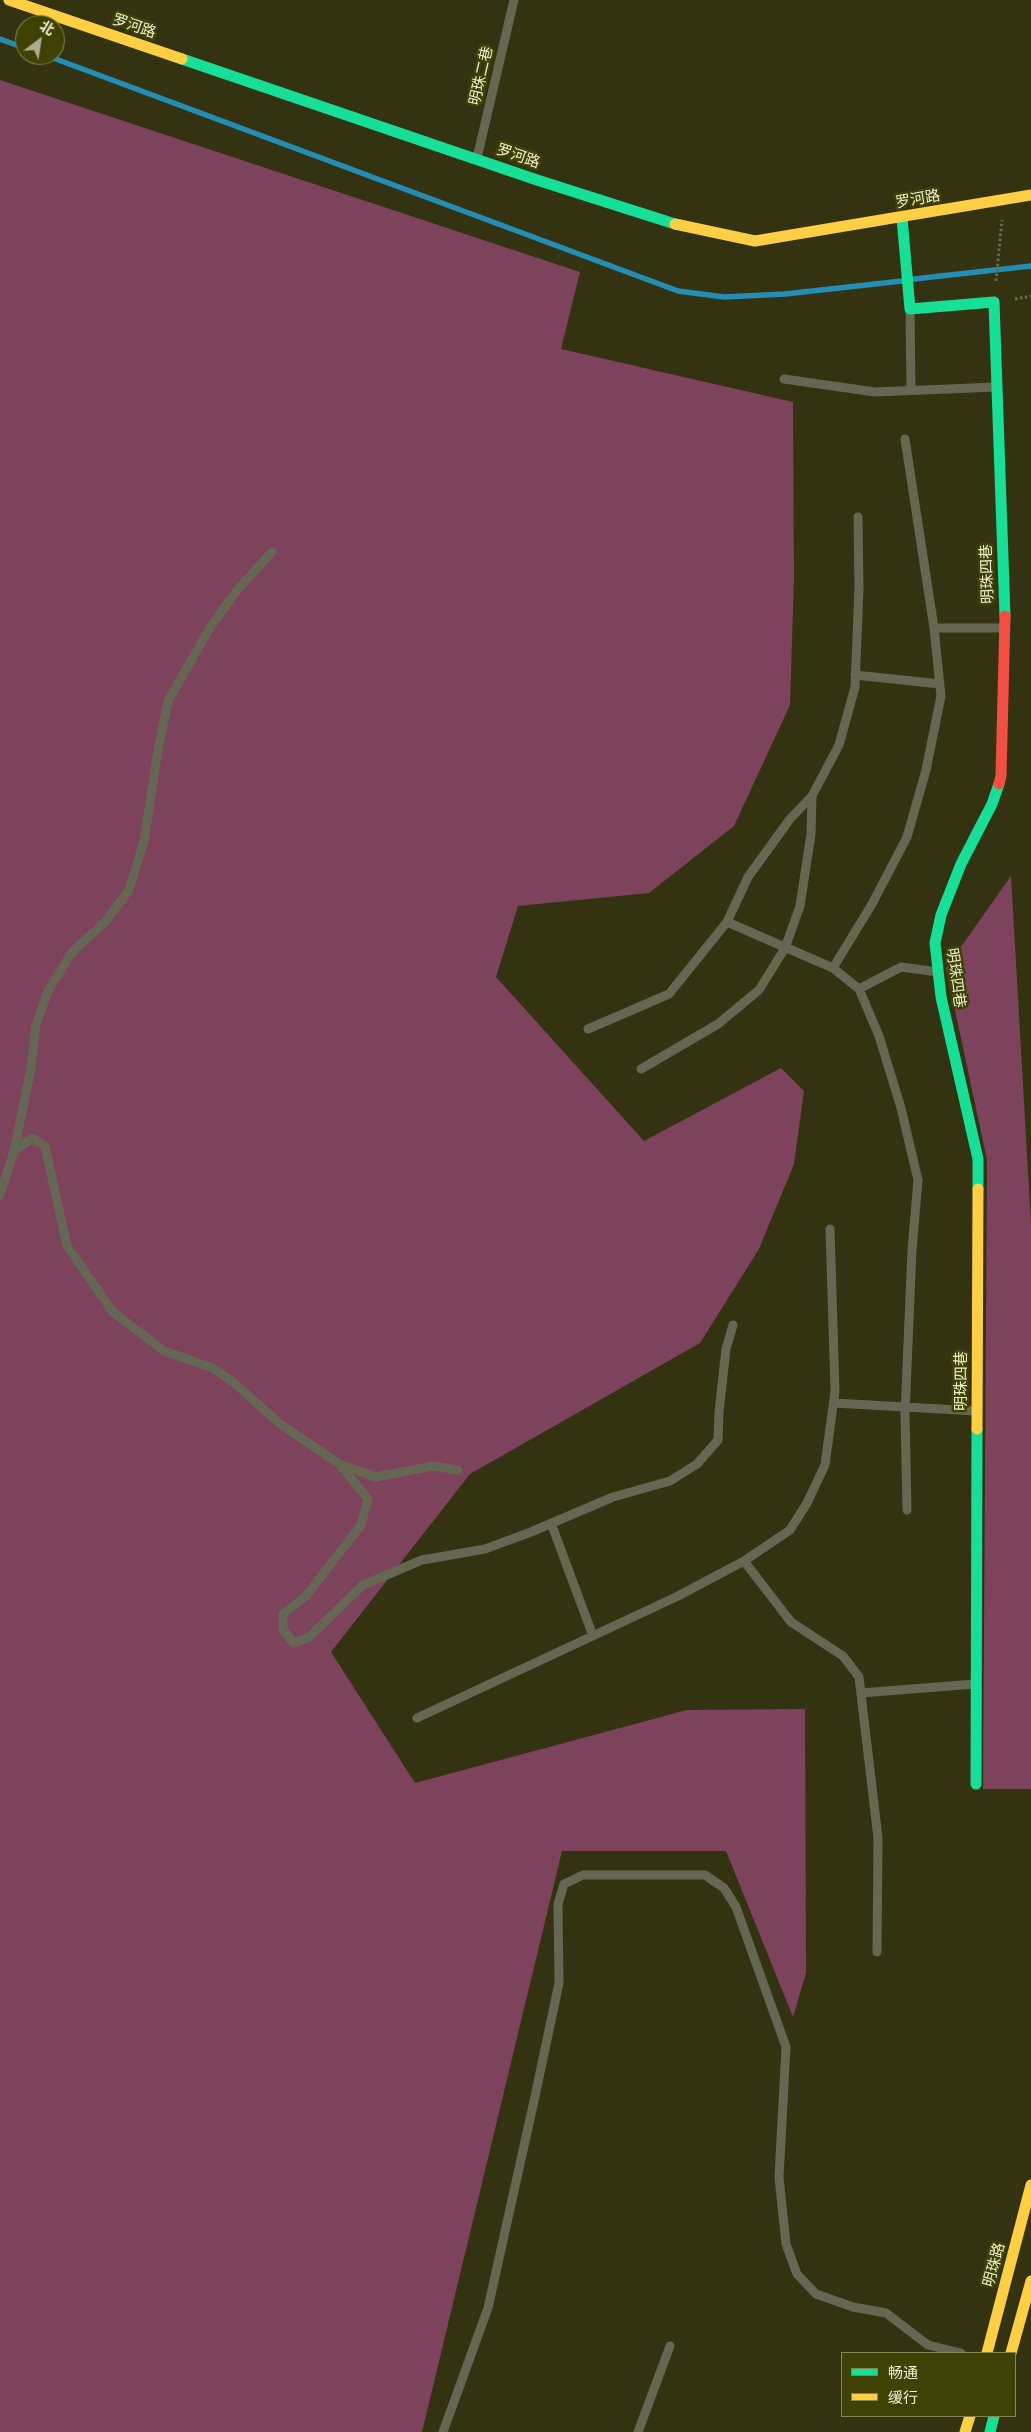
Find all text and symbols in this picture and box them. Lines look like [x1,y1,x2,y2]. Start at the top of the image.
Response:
street label: 罗河路 [110,11,158,43]
north arrow [15,15,65,65]
text: 北 [37,18,57,38]
street label: 明珠二巷 [466,45,498,107]
street label: 罗河路 [494,141,542,173]
street label: 罗河路 [894,187,942,213]
street label: 明珠四巷 [978,544,998,604]
street label: 明珠四巷 [942,947,968,1009]
street label: 明珠四巷 [953,1351,971,1411]
street label: 明珠路 [980,2241,1010,2289]
legend [841,2352,1016,2417]
text: 畅通 [888,2364,918,2382]
text: 缓行 [888,2389,918,2407]

